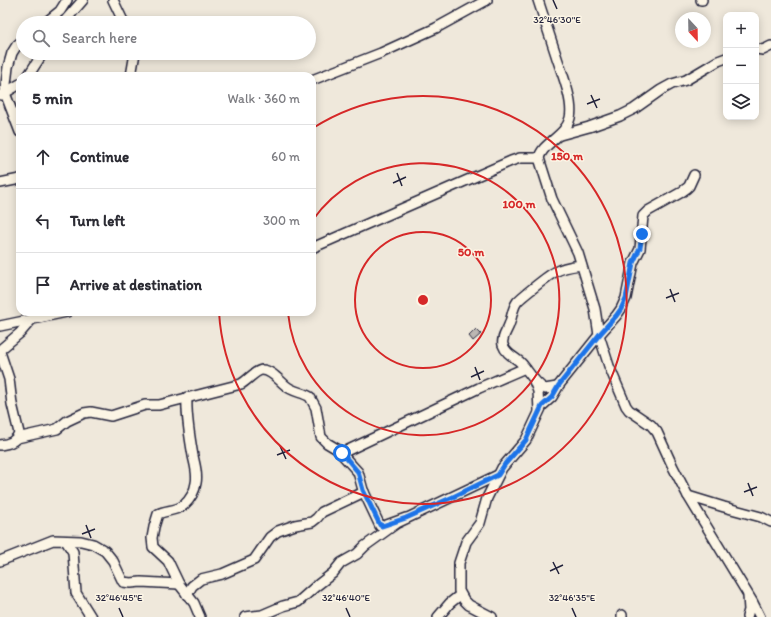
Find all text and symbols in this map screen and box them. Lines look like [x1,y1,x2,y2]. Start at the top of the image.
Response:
north arrow [675,12,711,48]
map controls [723,12,759,120]
button: + [723,12,759,48]
text: 32°46'30"E [533,13,581,26]
search box [16,16,316,60]
icon: search [30,27,52,49]
text: Search here [62,29,137,47]
button: − [723,48,759,84]
button: layers [723,84,759,120]
text: 5 min [32,88,72,108]
text: Walk · 360 m [227,91,300,106]
icon: ahead [32,146,54,168]
text: Continue [70,148,129,166]
text: 60 m [271,149,300,164]
text: 150 m [551,149,584,163]
text: 100 m [502,197,536,211]
icon: left [32,210,54,232]
text: Turn left [70,212,125,230]
text: 300 m [263,213,300,228]
route end [633,225,651,243]
text: 50 m [458,245,485,259]
icon: arrive [32,274,54,296]
text: Arrive at destination [70,276,202,294]
centre of rings [416,293,430,307]
route start [333,444,351,462]
text: 32°46'45"E [95,591,143,604]
text: 32°46'40"E [322,591,371,604]
text: 32°46'35"E [549,591,596,604]

